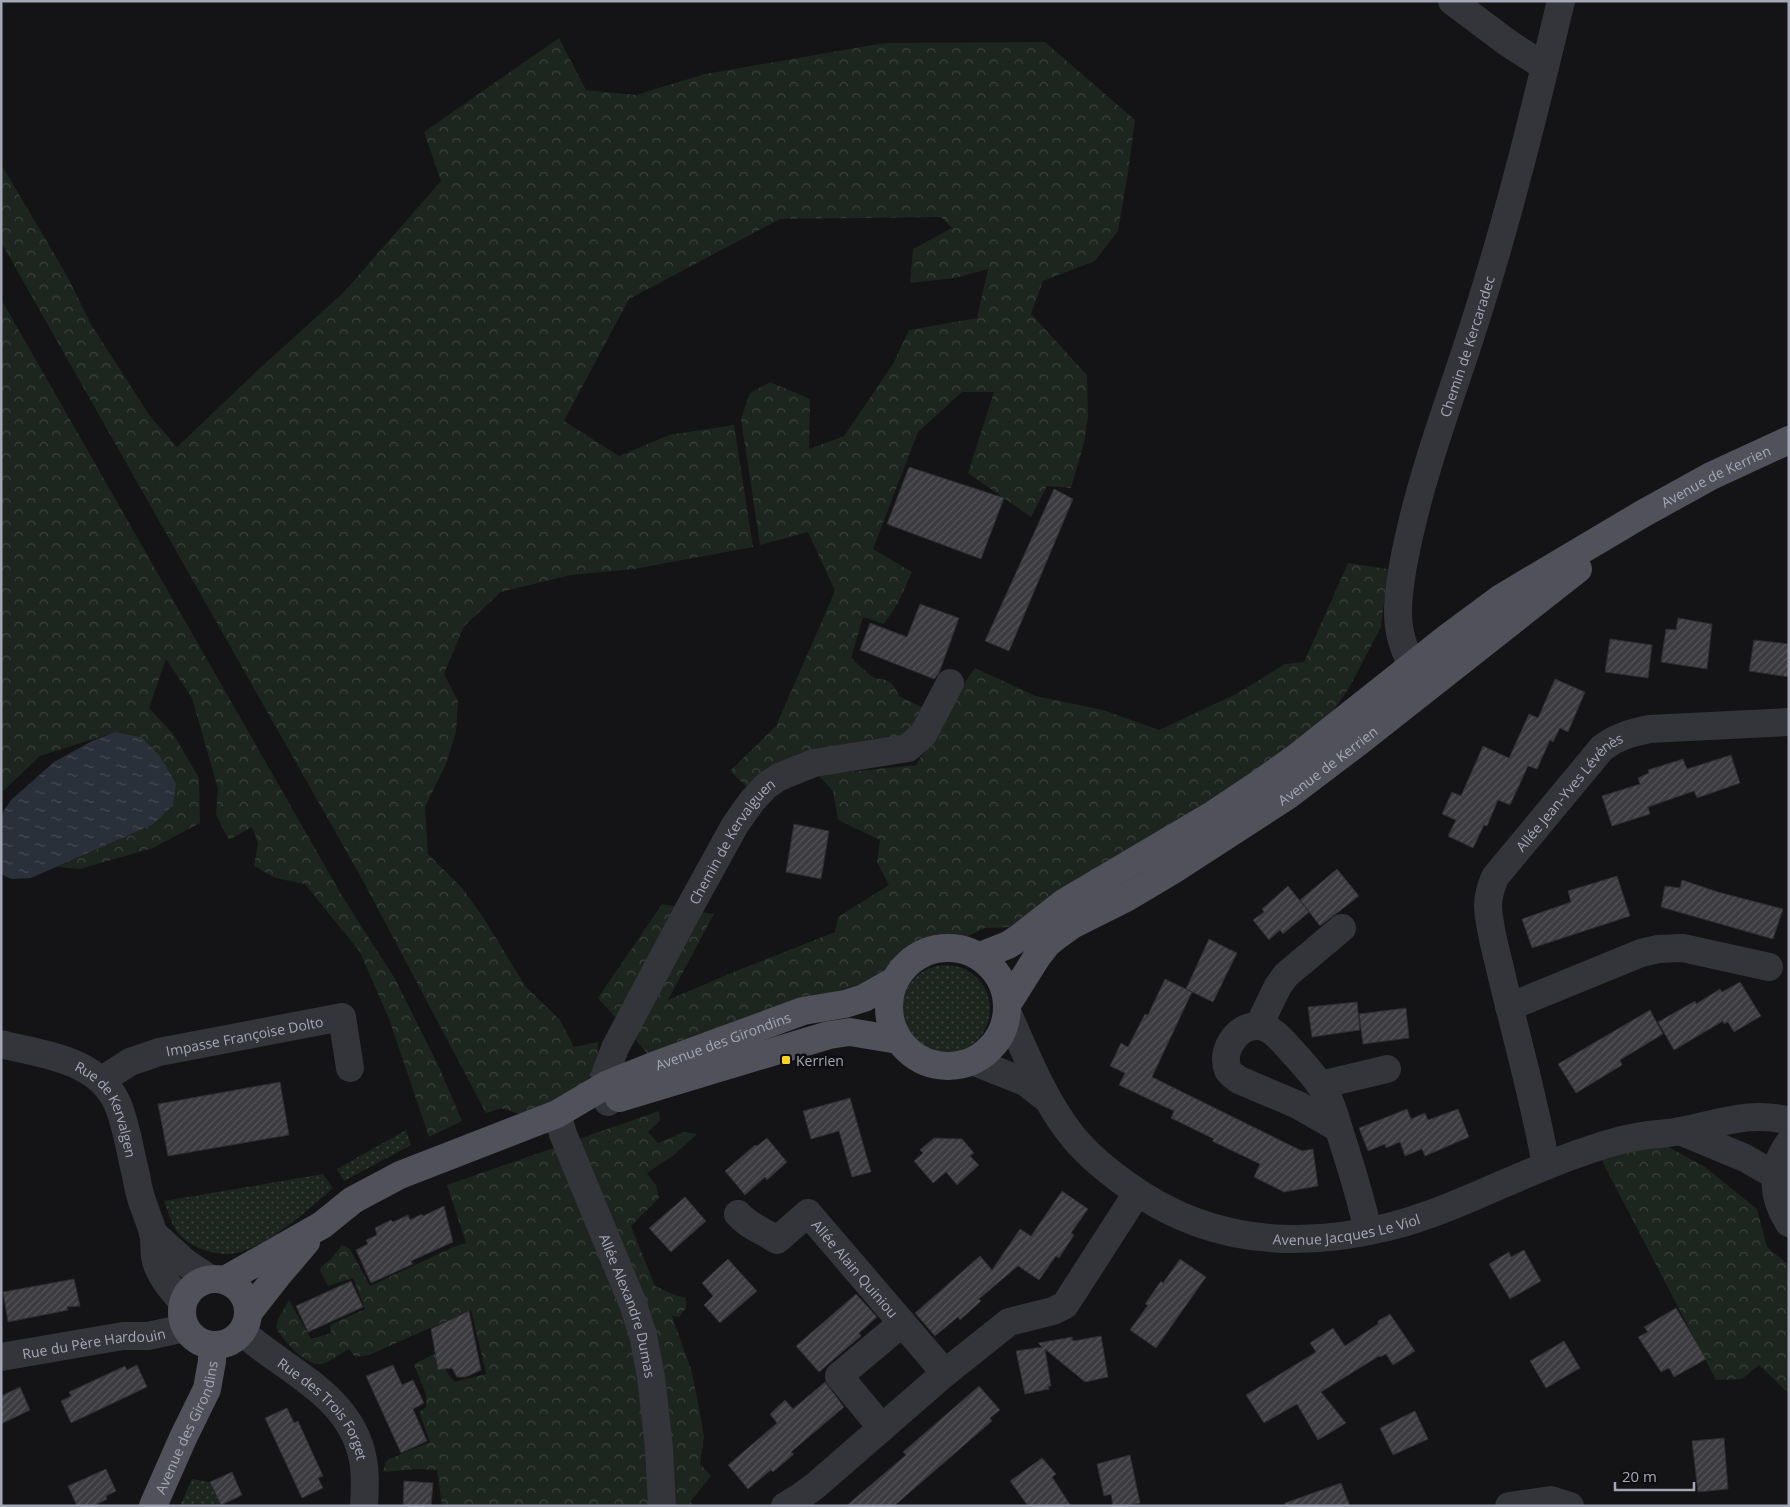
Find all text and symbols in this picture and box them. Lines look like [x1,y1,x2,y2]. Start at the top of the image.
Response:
street label: Chemin de Kercaradec [1435,273,1498,419]
street label: Avenue de Kerrien [1657,440,1773,511]
street label: Avenue de Kerrien [1274,721,1381,809]
street label: Allée Jean-Yves Lévénès [1511,728,1626,855]
street label: Chemin de Kervalguen [684,773,778,907]
street label: Avenue des Girondins [652,1007,794,1074]
street label: Impasse Françoise Dolto [164,1011,325,1060]
place label: Kerrien [796,1051,844,1070]
marker: Kerrien [780,1054,792,1066]
street label: Rue de Kervalgen [72,1056,141,1159]
street label: Avenue Jacques Le Viol [1272,1209,1422,1249]
street label: Allée Alain Quiniou [808,1215,903,1321]
street label: Allée Alexandre Dumas [596,1231,661,1380]
street label: Rue du Père Hardouin [21,1323,167,1363]
street label: Rue des Trois Forget [274,1353,372,1462]
street label: Avenue des Girondins [150,1359,221,1497]
scale bar [1615,1460,1694,1492]
text: 20 m [1622,1466,1657,1486]

